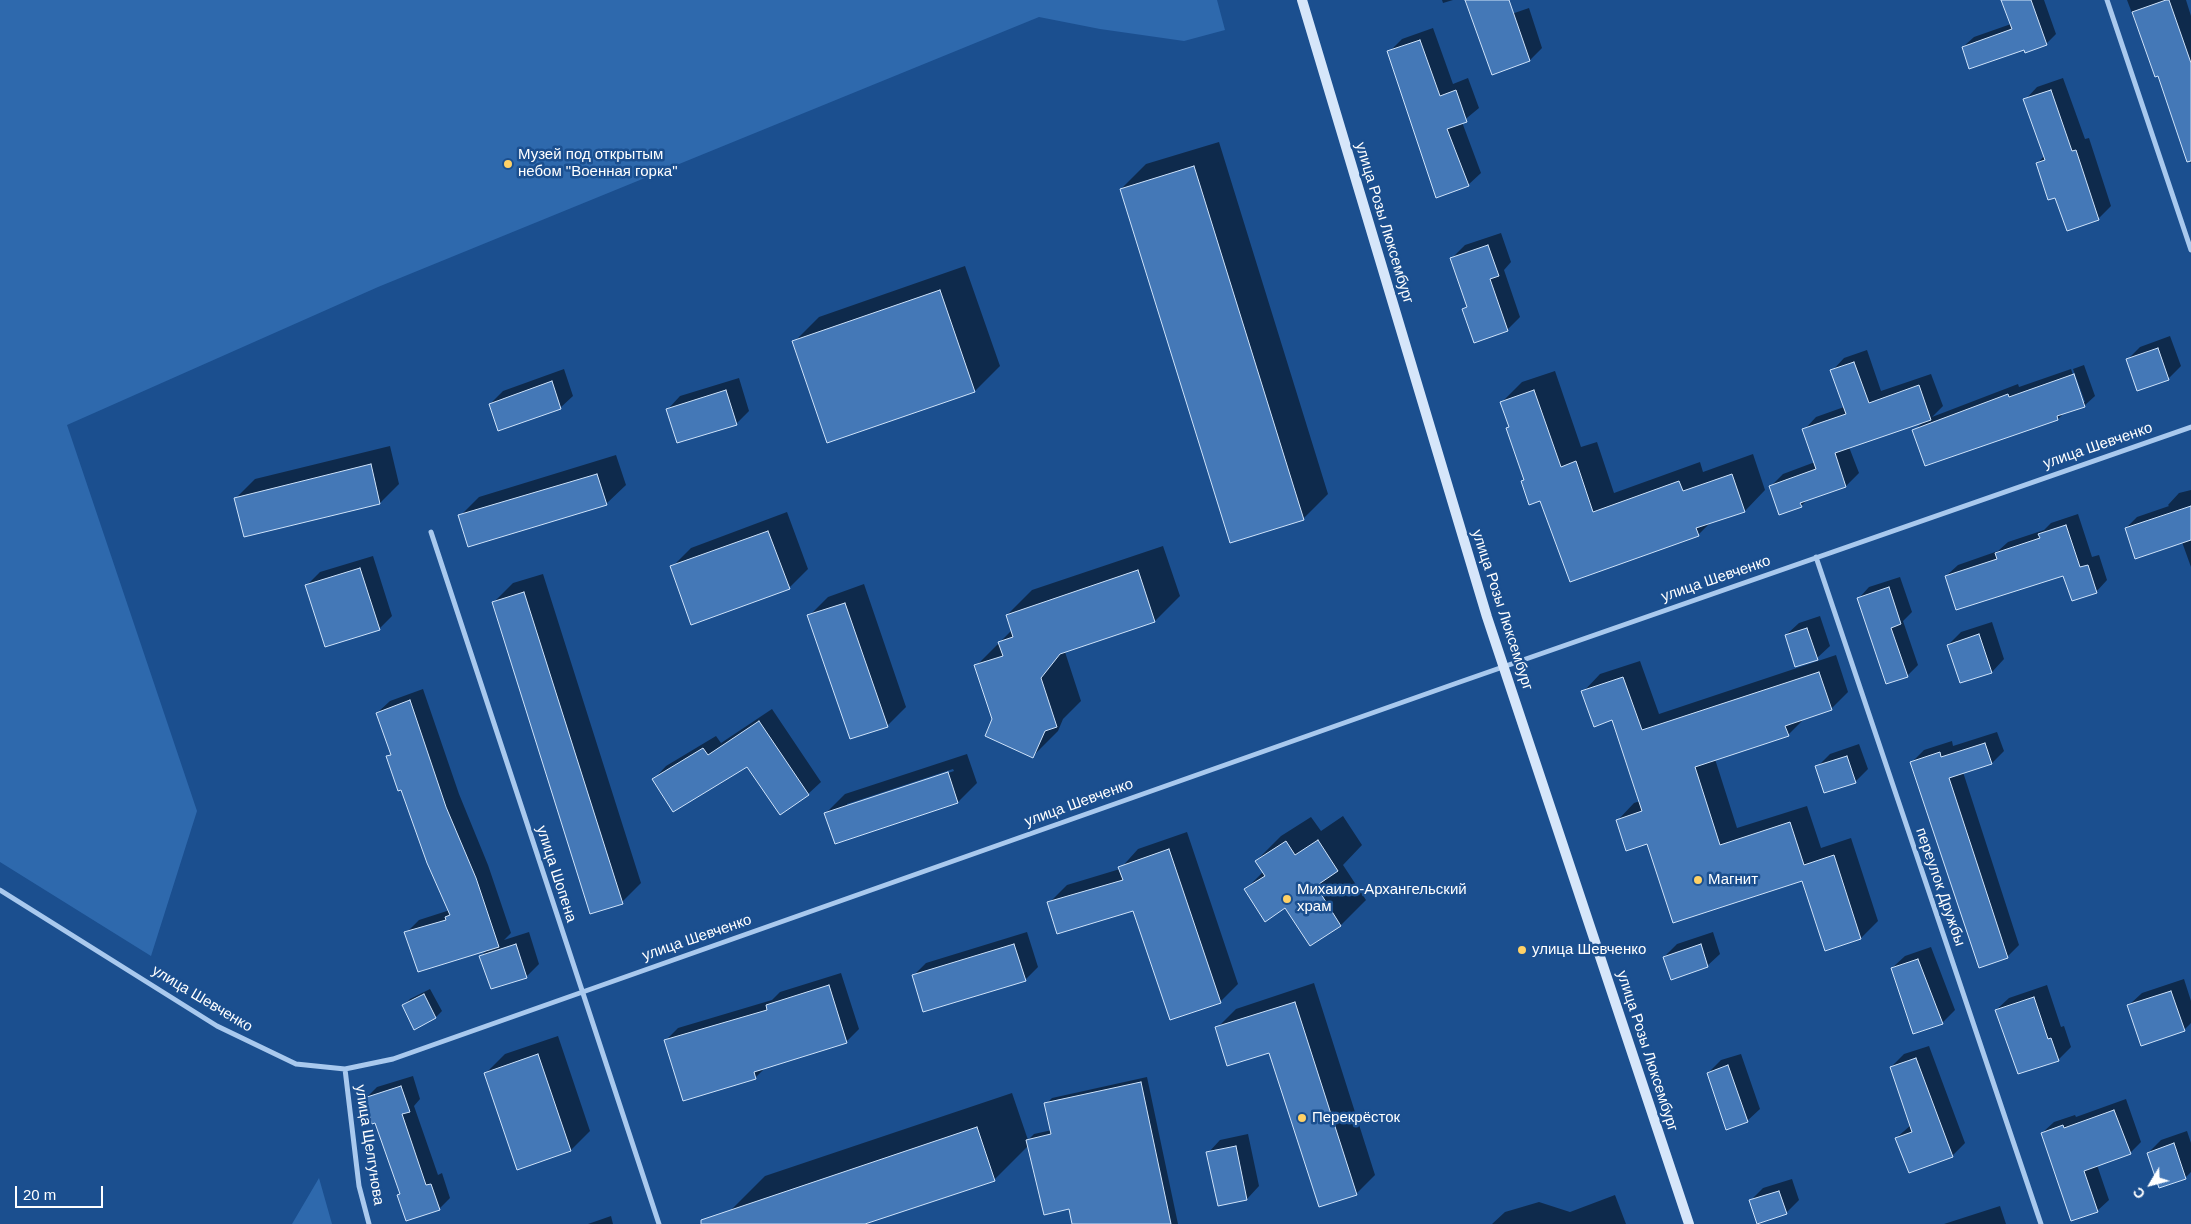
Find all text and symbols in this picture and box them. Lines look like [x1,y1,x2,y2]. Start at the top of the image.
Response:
street label: улица Розы Люксембург [1351,140,1417,306]
place label: Музей под открытым небом "Военная горка" [518,146,677,181]
marker: Музей под открытым небом "Военная горка" [502,158,514,170]
street label: улица Шевченко [2041,419,2155,473]
street label: улица Розы Люксембург [1467,527,1537,693]
street label: улица Шевченко [1659,552,1773,606]
street label: улица Шевченко [1022,775,1136,831]
street label: улица Шопена [532,823,580,925]
street label: переулок Дружбы [1911,826,1969,948]
place label: Магнит [1708,871,1758,889]
marker: Магнит [1692,874,1704,886]
place label: Михаило-Архангельский храм [1297,881,1467,916]
marker: Михаило-Архангельский храм [1281,893,1293,905]
street label: улица Шевченко [640,911,754,965]
place label: улица Шевченко [1532,941,1646,959]
marker: улица Шевченко [1516,944,1528,956]
street label: улица Шевченко [148,962,256,1036]
street label: улица Розы Люксембург [1612,968,1682,1134]
street label: улица Щелгунова [351,1083,387,1207]
place label: Перекрёсток [1312,1109,1400,1127]
marker: Перекрёсток [1296,1112,1308,1124]
north arrow [2126,1159,2176,1209]
scale bar [18,1176,105,1208]
text: С [2130,1184,2148,1202]
text: 20 m [23,1186,56,1203]

